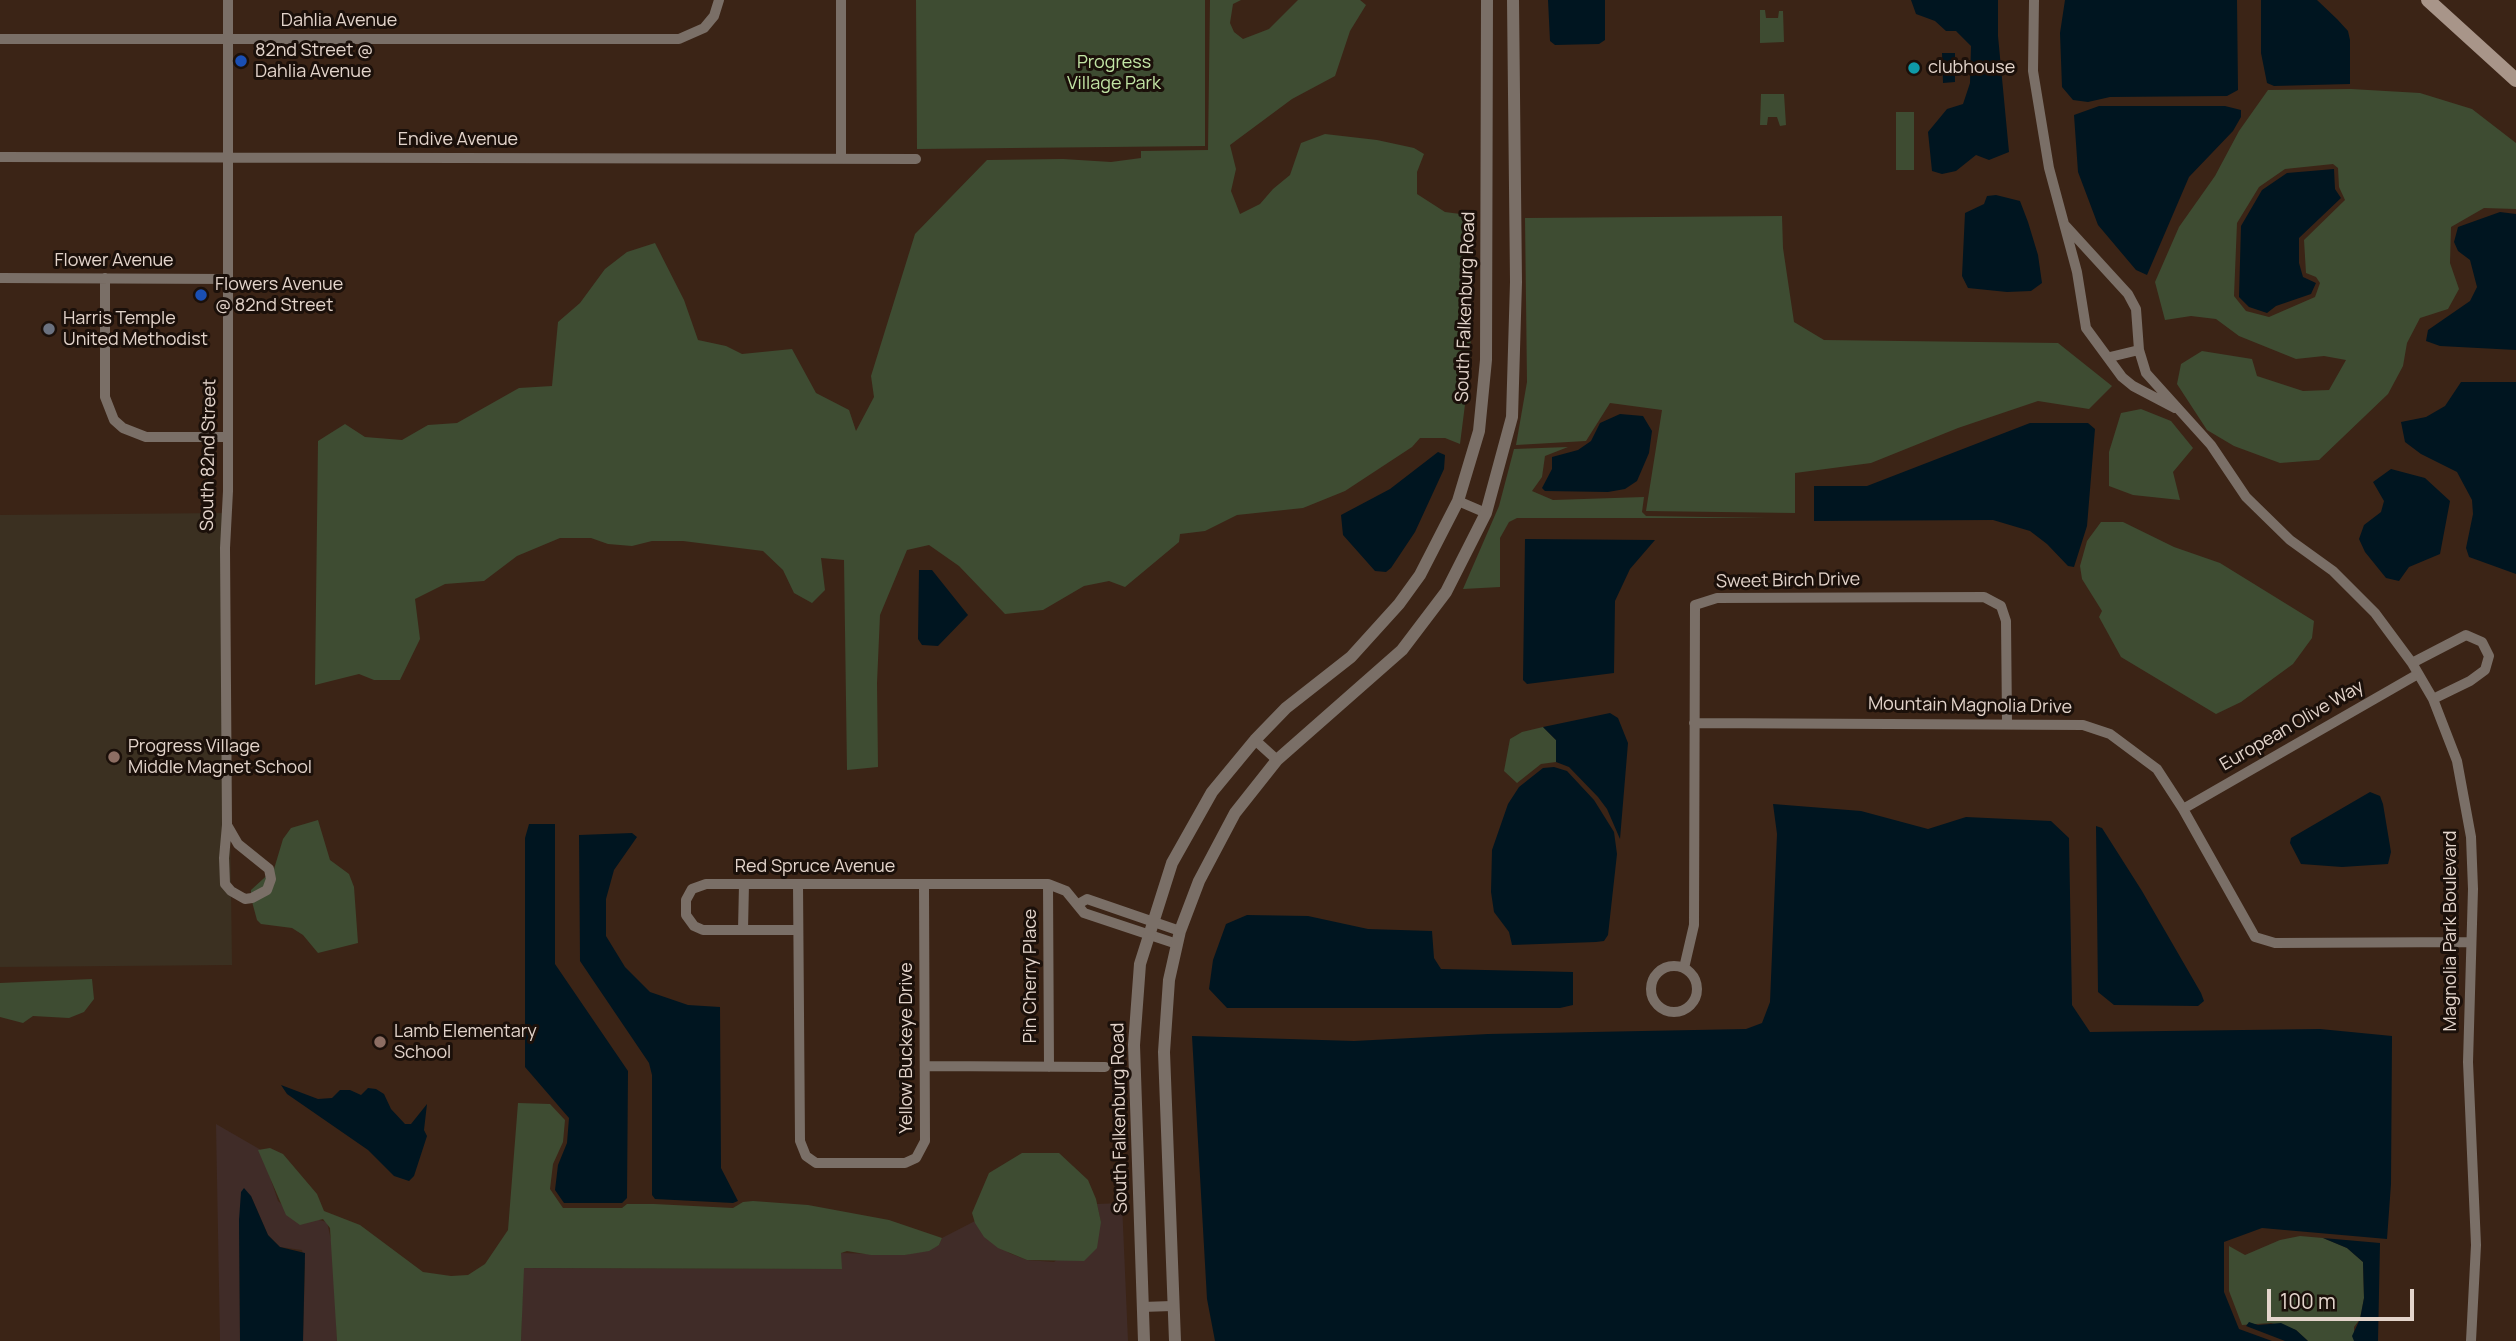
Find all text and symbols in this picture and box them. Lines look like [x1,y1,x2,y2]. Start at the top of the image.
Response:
street label: Dahlia Avenue [281,10,397,32]
place label: 82nd Street @ Dahlia Avenue [255,40,373,82]
park label: Progress Village Park [1067,52,1161,94]
marker: 82nd Street @ Dahlia Avenue [233,53,249,69]
place label: clubhouse [1928,57,2015,79]
marker: clubhouse [1906,60,1922,76]
street label: Endive Avenue [398,129,518,151]
street label: South Falkenburg Road [1452,211,1480,403]
street label: Flower Avenue [54,250,174,272]
place label: Flowers Avenue @ 82nd Street [215,274,343,316]
marker: Flowers Avenue @ 82nd Street [193,287,209,303]
place label: Harris Temple United Methodist [63,308,208,350]
marker: Harris Temple United Methodist [41,321,57,337]
street label: South 82nd Street [197,379,221,531]
street label: Sweet Birch Drive [1716,569,1860,593]
street label: European Olive Way [2216,676,2368,776]
street label: Mountain Magnolia Drive [1868,693,2072,719]
place label: Progress Village Middle Magnet School [128,736,312,778]
marker: Progress Village Middle Magnet School [106,749,122,765]
street label: Magnolia Park Boulevard [2440,831,2462,1031]
street label: Red Spruce Avenue [735,856,895,878]
street label: Pin Cherry Place [1020,909,1042,1043]
street label: Yellow Buckeye Drive [896,962,918,1134]
place label: Lamb Elementary School [394,1021,537,1064]
street label: South Falkenburg Road [1108,1022,1132,1214]
marker: Lamb Elementary School [372,1034,388,1050]
scale bar [2271,1274,2418,1318]
text: 100 m [2280,1287,2336,1315]

